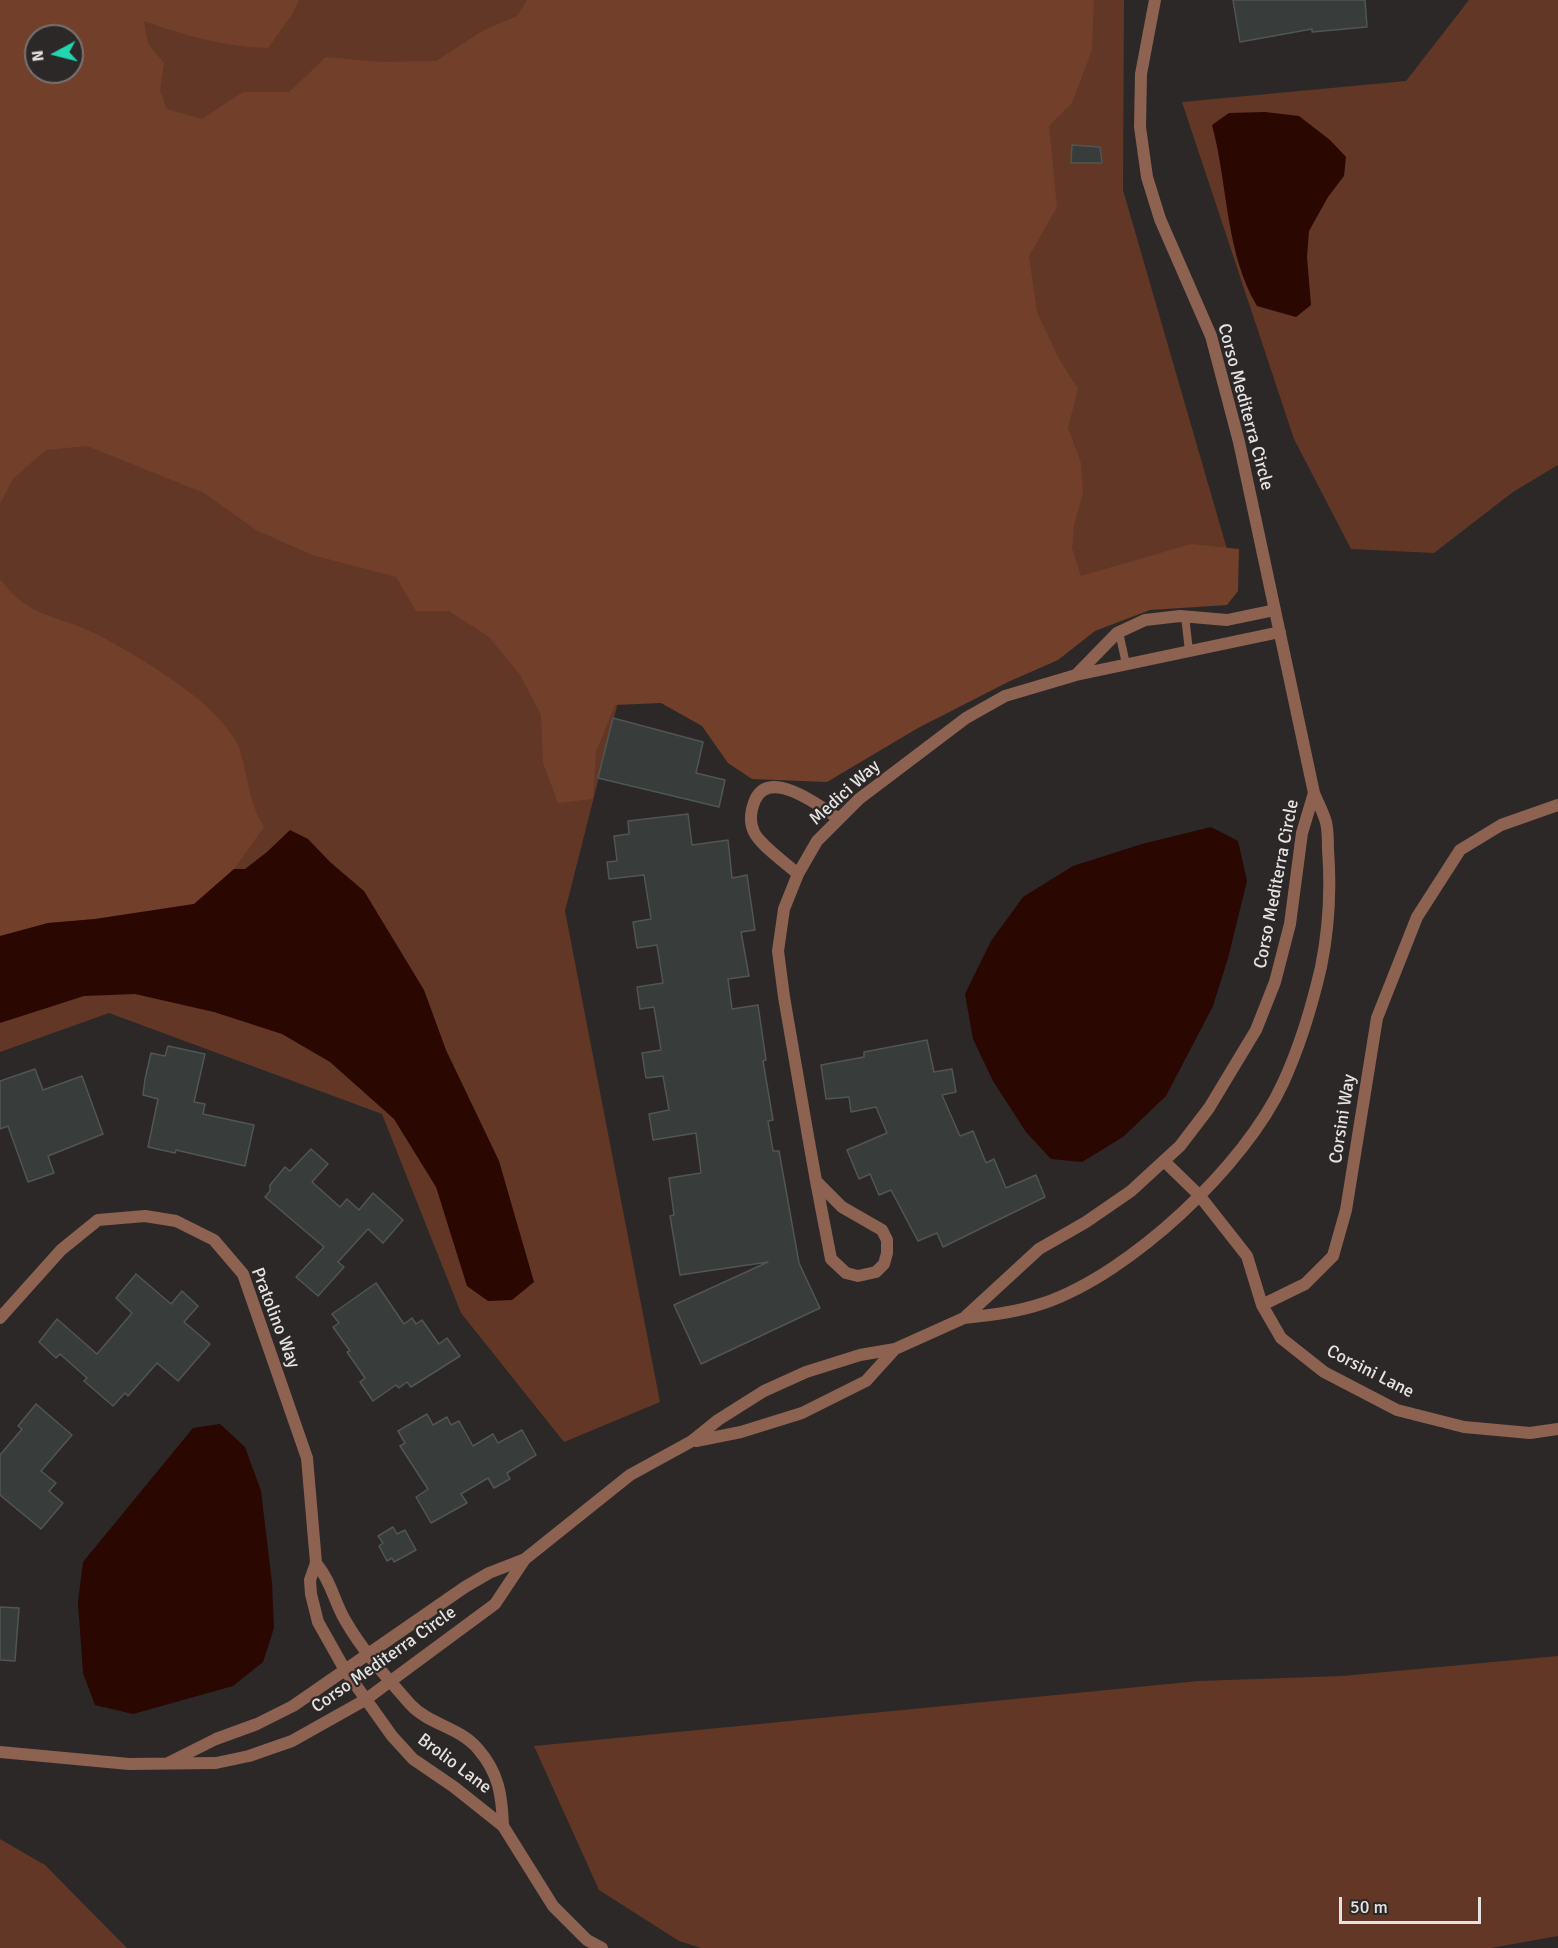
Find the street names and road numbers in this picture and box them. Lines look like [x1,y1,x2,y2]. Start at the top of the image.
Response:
street label: Corso Mediterra Circle [1212,321,1278,493]
street label: Medici Way [805,756,885,830]
street label: Corso Mediterra Circle [1250,798,1304,970]
street label: Corsini Way [1325,1073,1361,1165]
street label: Pratolino Way [246,1265,304,1371]
street label: Corsini Lane [1323,1341,1417,1403]
street label: Corso Mediterra Circle [307,1602,461,1718]
street label: Brolio Lane [413,1729,495,1799]

